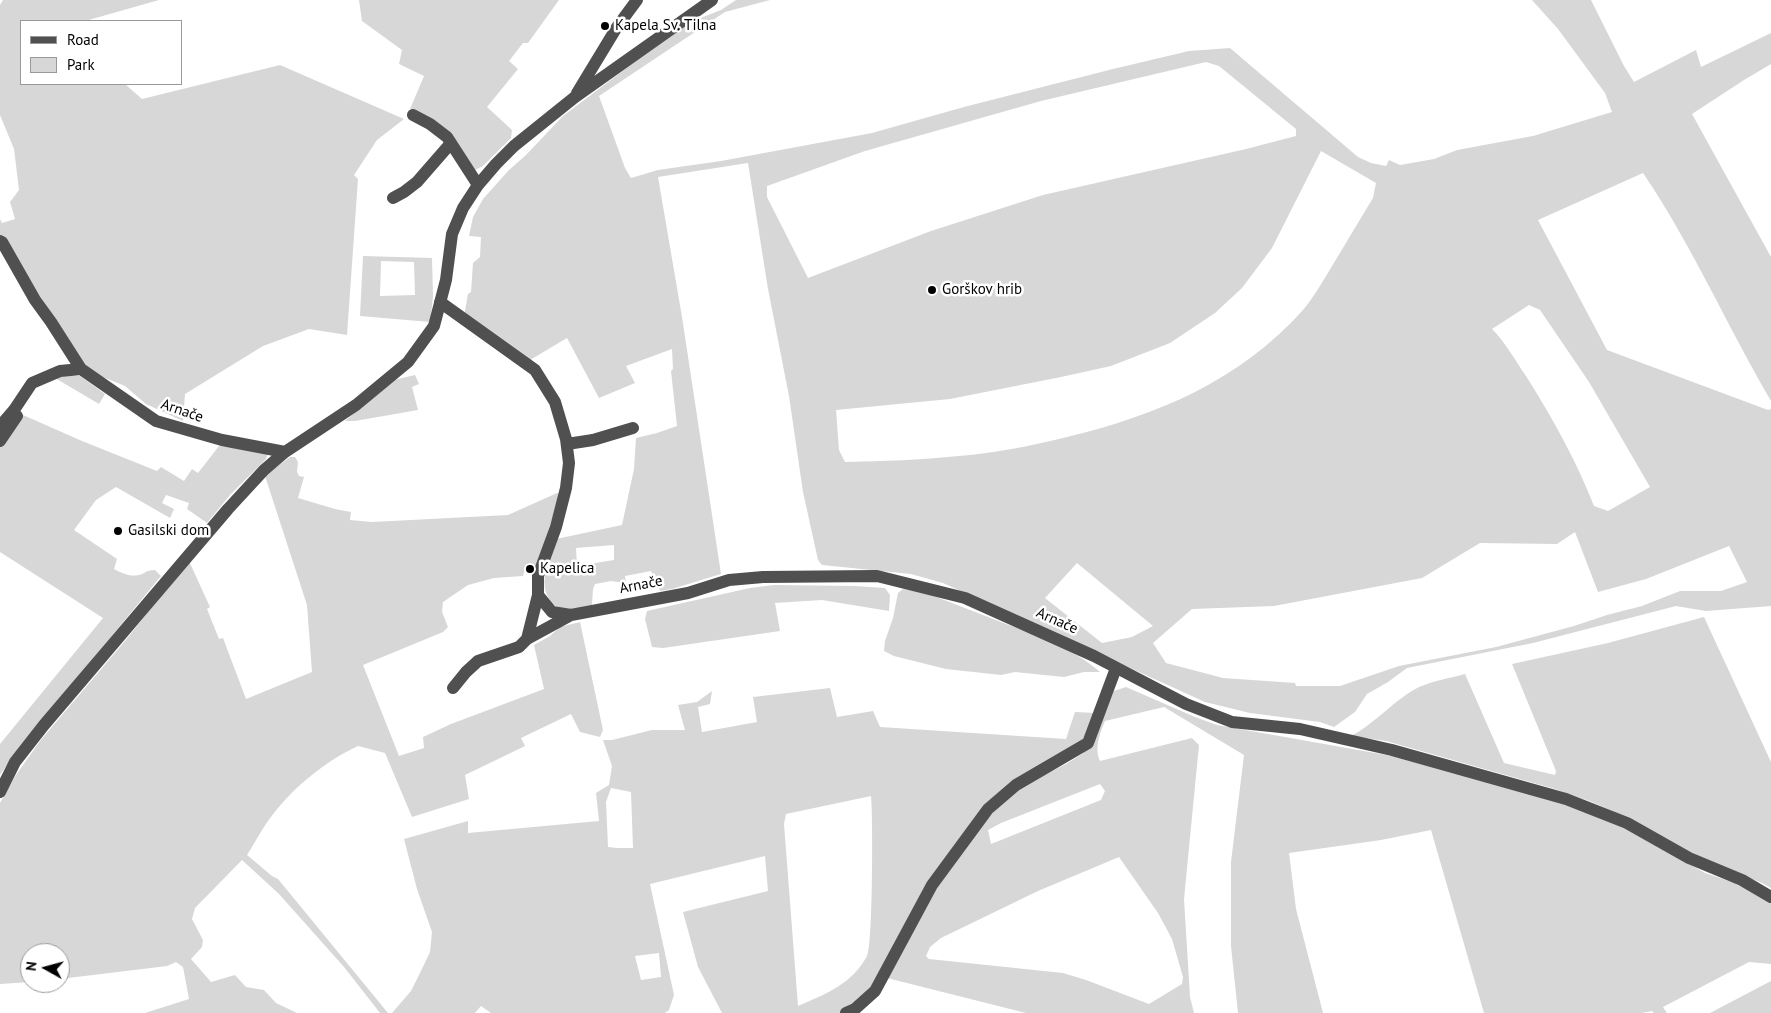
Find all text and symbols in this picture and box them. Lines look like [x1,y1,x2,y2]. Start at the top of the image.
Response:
place label: Kapela Sv. Tilna [615,17,716,35]
legend [20,20,182,85]
marker: Kapela Sv. Tilna [599,20,611,32]
text: Road [67,30,99,49]
text: Park [67,55,95,74]
place label: Gorškov hrib [942,281,1022,299]
marker: Gorškov hrib [926,284,938,296]
street label: Arnače [158,395,206,427]
place label: Gasilski dom [128,522,209,540]
marker: Gasilski dom [112,525,124,537]
place label: Kapelica [540,560,595,578]
marker: Kapelica [524,563,536,575]
street label: Arnače [618,572,664,598]
street label: Arnače [1033,604,1081,638]
north arrow [20,943,70,993]
text: N [22,961,41,972]

